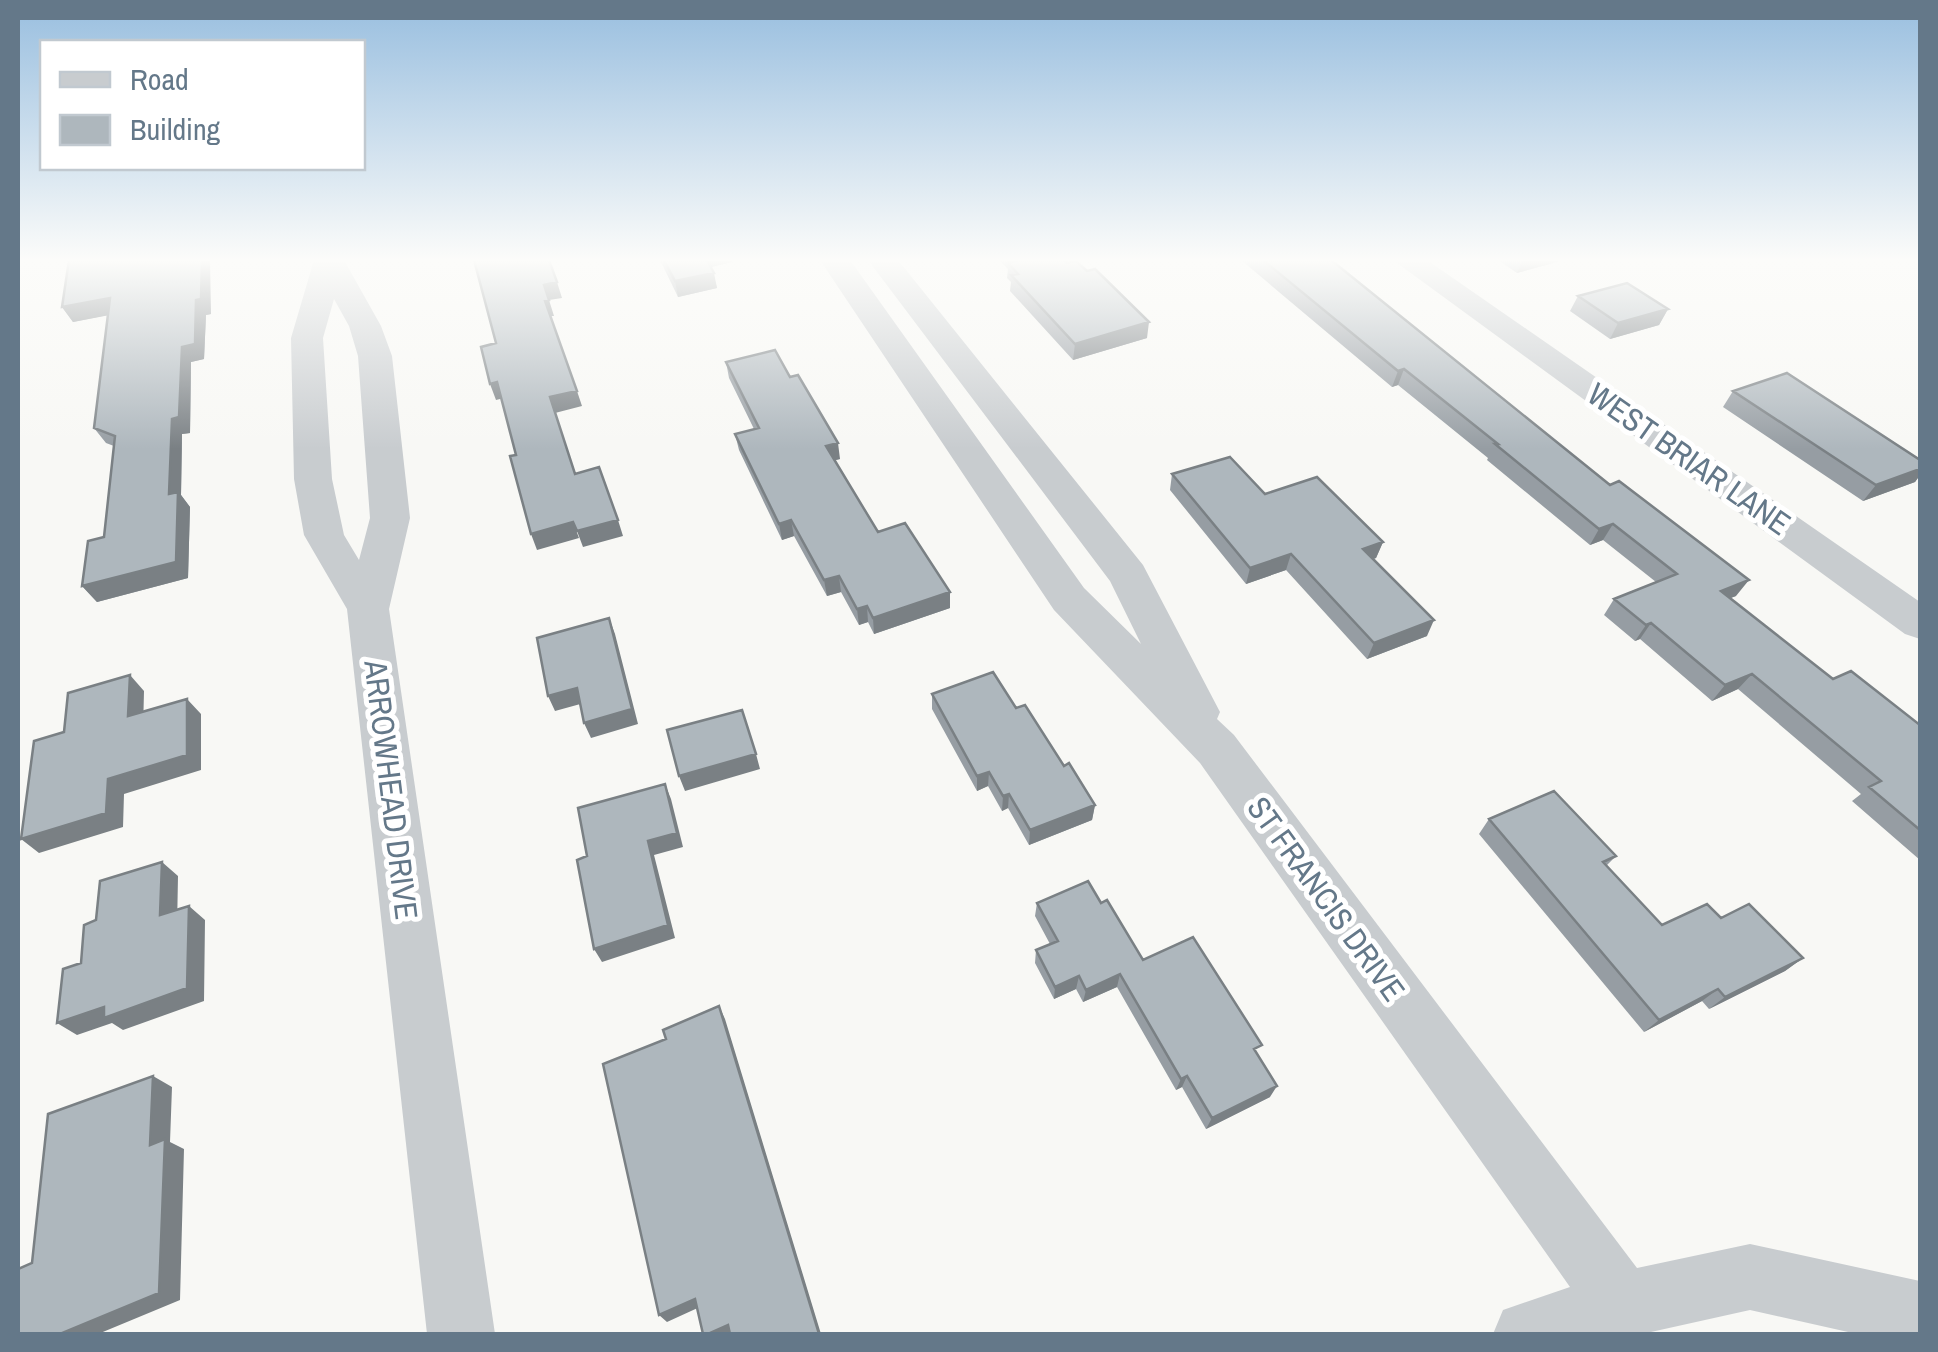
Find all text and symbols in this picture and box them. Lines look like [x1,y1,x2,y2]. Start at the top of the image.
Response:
legend [40,40,365,170]
text: Road [130,59,189,99]
text: Building [130,109,221,149]
street label: WEST BRIAR LANE [1579,373,1799,545]
street label: ARROWHEAD DRIVE [354,657,429,922]
street label: ST FRANCIS DRIVE [1238,788,1415,1010]

